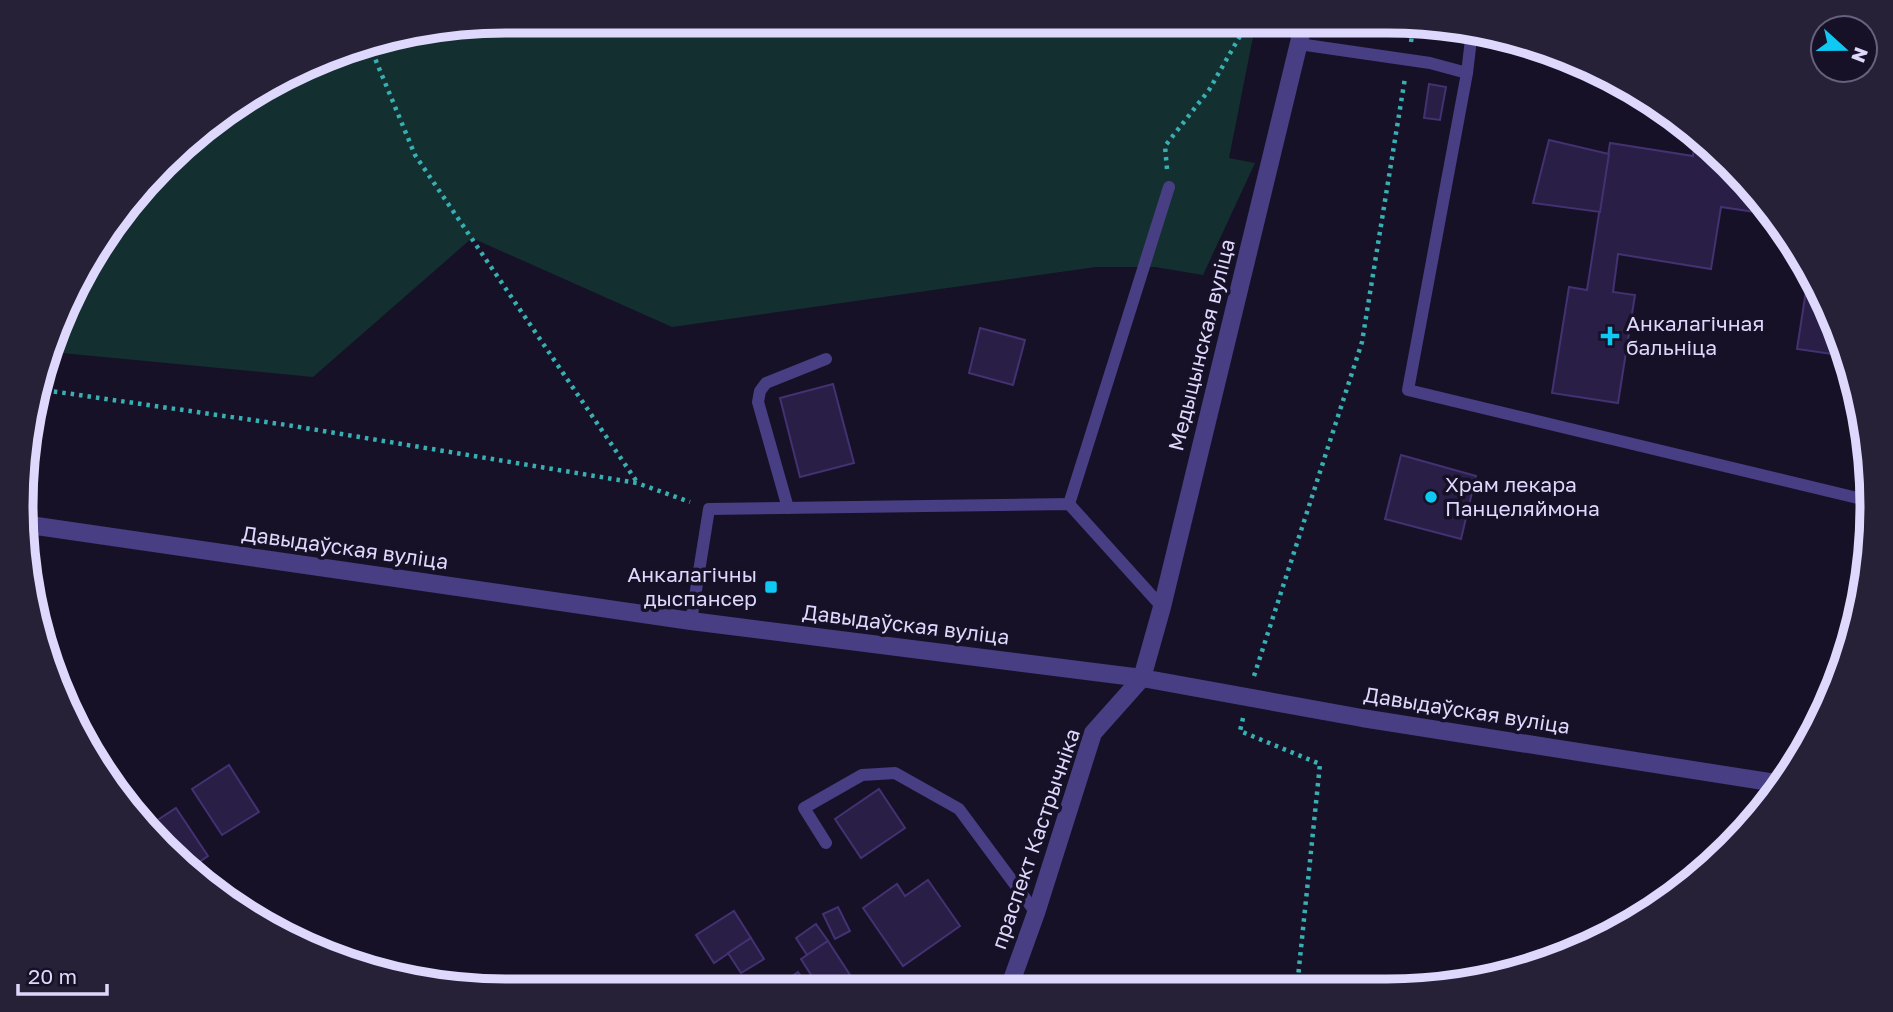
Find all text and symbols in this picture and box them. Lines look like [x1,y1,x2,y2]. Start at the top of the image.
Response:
north arrow [1809,14,1879,84]
text: N [1847,44,1874,66]
street label: Медыцынская вуліца [1162,236,1240,453]
place label: Анкалагічная бальніца [1626,310,1764,360]
marker: Анкалагічная бальніца [1600,326,1620,346]
place label: Храм лекара Панцеляймона [1445,471,1600,521]
marker: Храм лекара Панцеляймона [1423,489,1439,505]
street label: Давыдаўская вуліца [240,520,450,574]
place label: Анкалагічны дыспансер [627,561,757,611]
marker: Анкалагічны дыспансер [763,579,779,595]
street label: Давыдаўская вуліца [801,598,1011,650]
street label: Давыдаўская вуліца [1362,681,1572,739]
street label: праспект Кастрычніка [985,725,1085,952]
scale bar [18,953,107,997]
text: 20 m [28,963,77,989]

